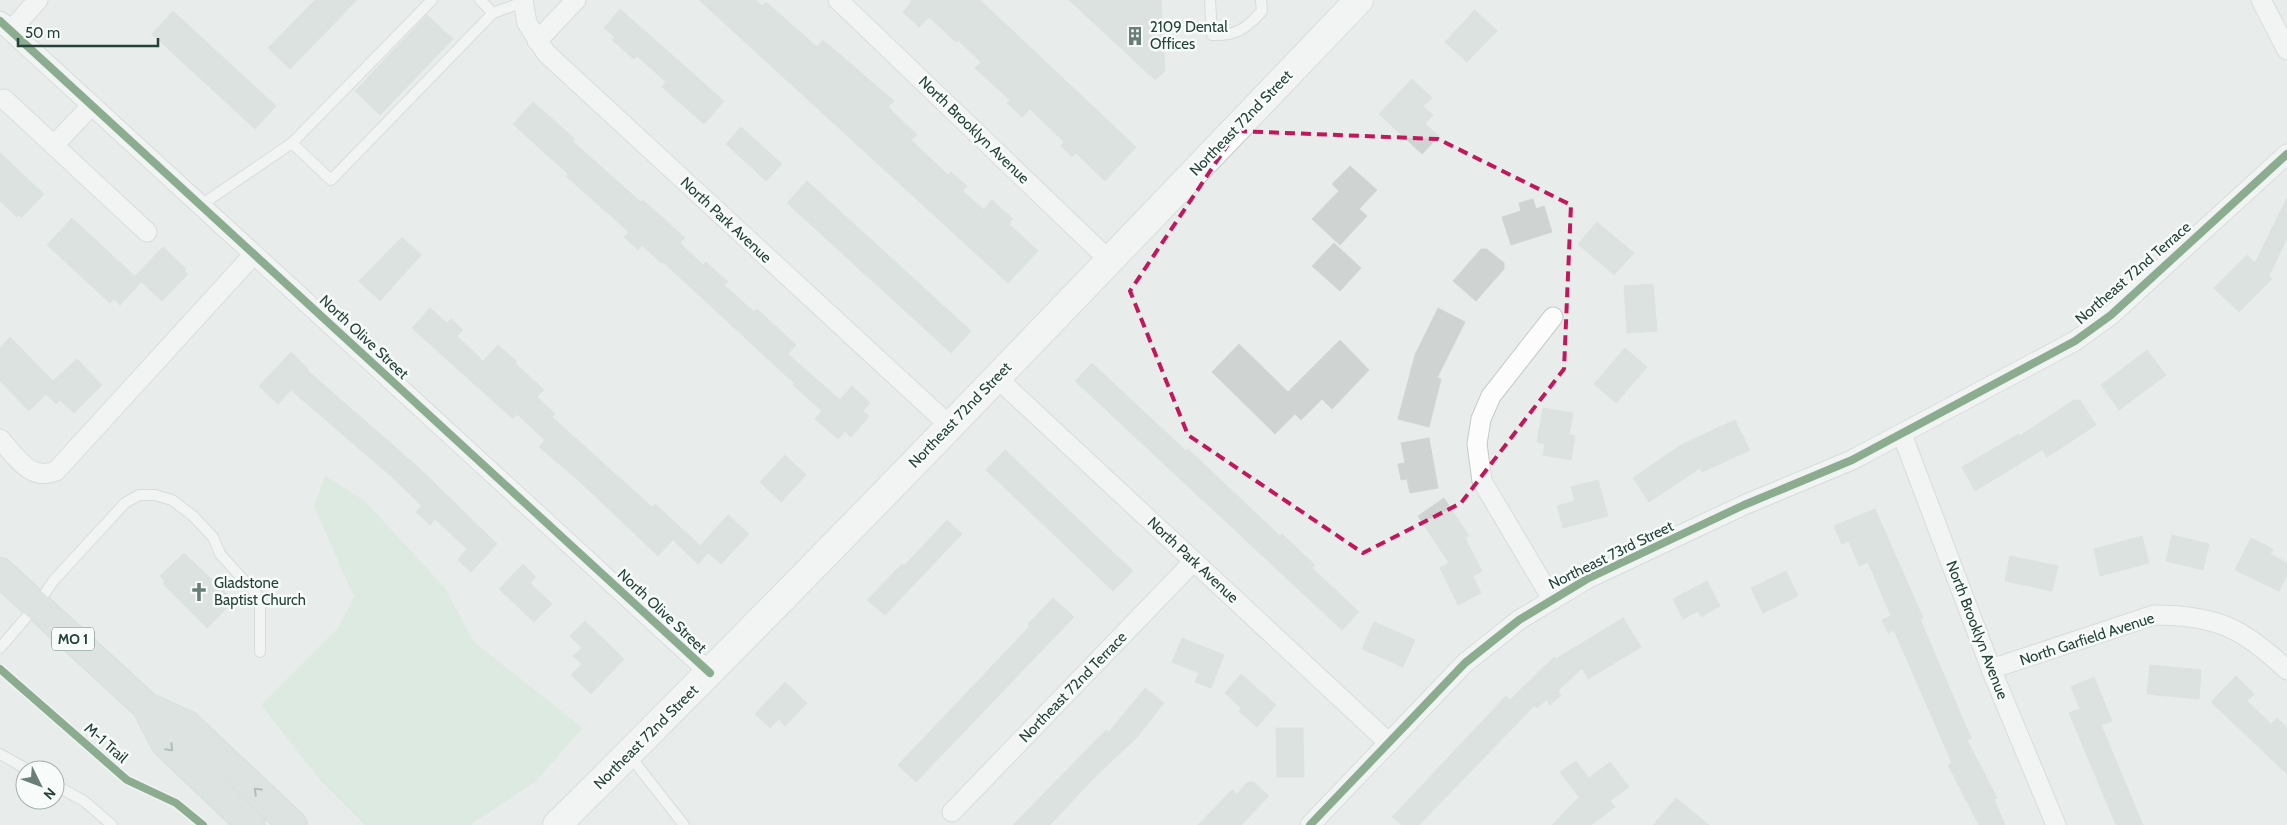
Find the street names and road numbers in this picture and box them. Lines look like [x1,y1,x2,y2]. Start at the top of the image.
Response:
street label: Northeast 72nd Street [1186,66,1296,180]
street label: North Brooklyn Avenue [915,73,1033,188]
street label: North Park Avenue [677,173,775,267]
street label: Northeast 72nd Terrace [2072,218,2195,328]
street label: North Olive Street [316,291,412,383]
street label: Northeast 72nd Street [905,358,1015,472]
street label: North Park Avenue [1144,513,1242,607]
street label: Northeast 73rd Street [1546,517,1676,593]
street label: North Brooklyn Avenue [1942,558,2012,702]
street label: North Olive Street [614,565,710,657]
street label: North Garfield Avenue [2017,609,2157,669]
road number: MO 1 [52,628,94,650]
street label: Northeast 72nd Terrace [1015,628,1131,746]
street label: Northeast 72nd Street [590,681,702,793]
street label: M-1 Trail [81,719,132,767]

